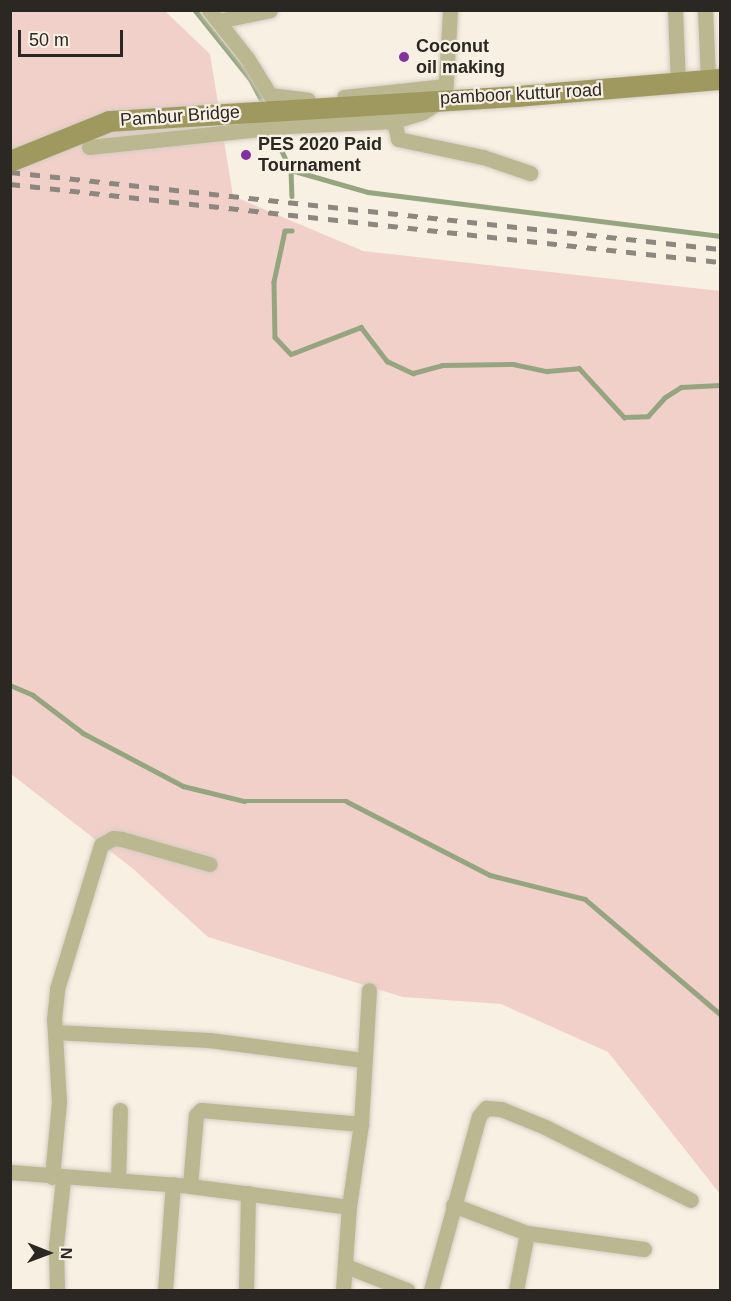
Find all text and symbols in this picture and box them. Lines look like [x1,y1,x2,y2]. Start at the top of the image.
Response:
scale bar [21,18,126,56]
text: 50 m [29,30,69,50]
place label: Coconut oil making [416,36,505,78]
marker: Coconut oil making [397,50,411,64]
street label: pamboor kuttur road [440,79,602,109]
street label: Pambur Bridge [119,101,241,131]
place label: PES 2020 Paid Tournament [258,134,382,176]
marker: PES 2020 Paid Tournament [239,148,253,162]
north arrow [18,1223,78,1283]
text: N [58,1247,75,1259]

